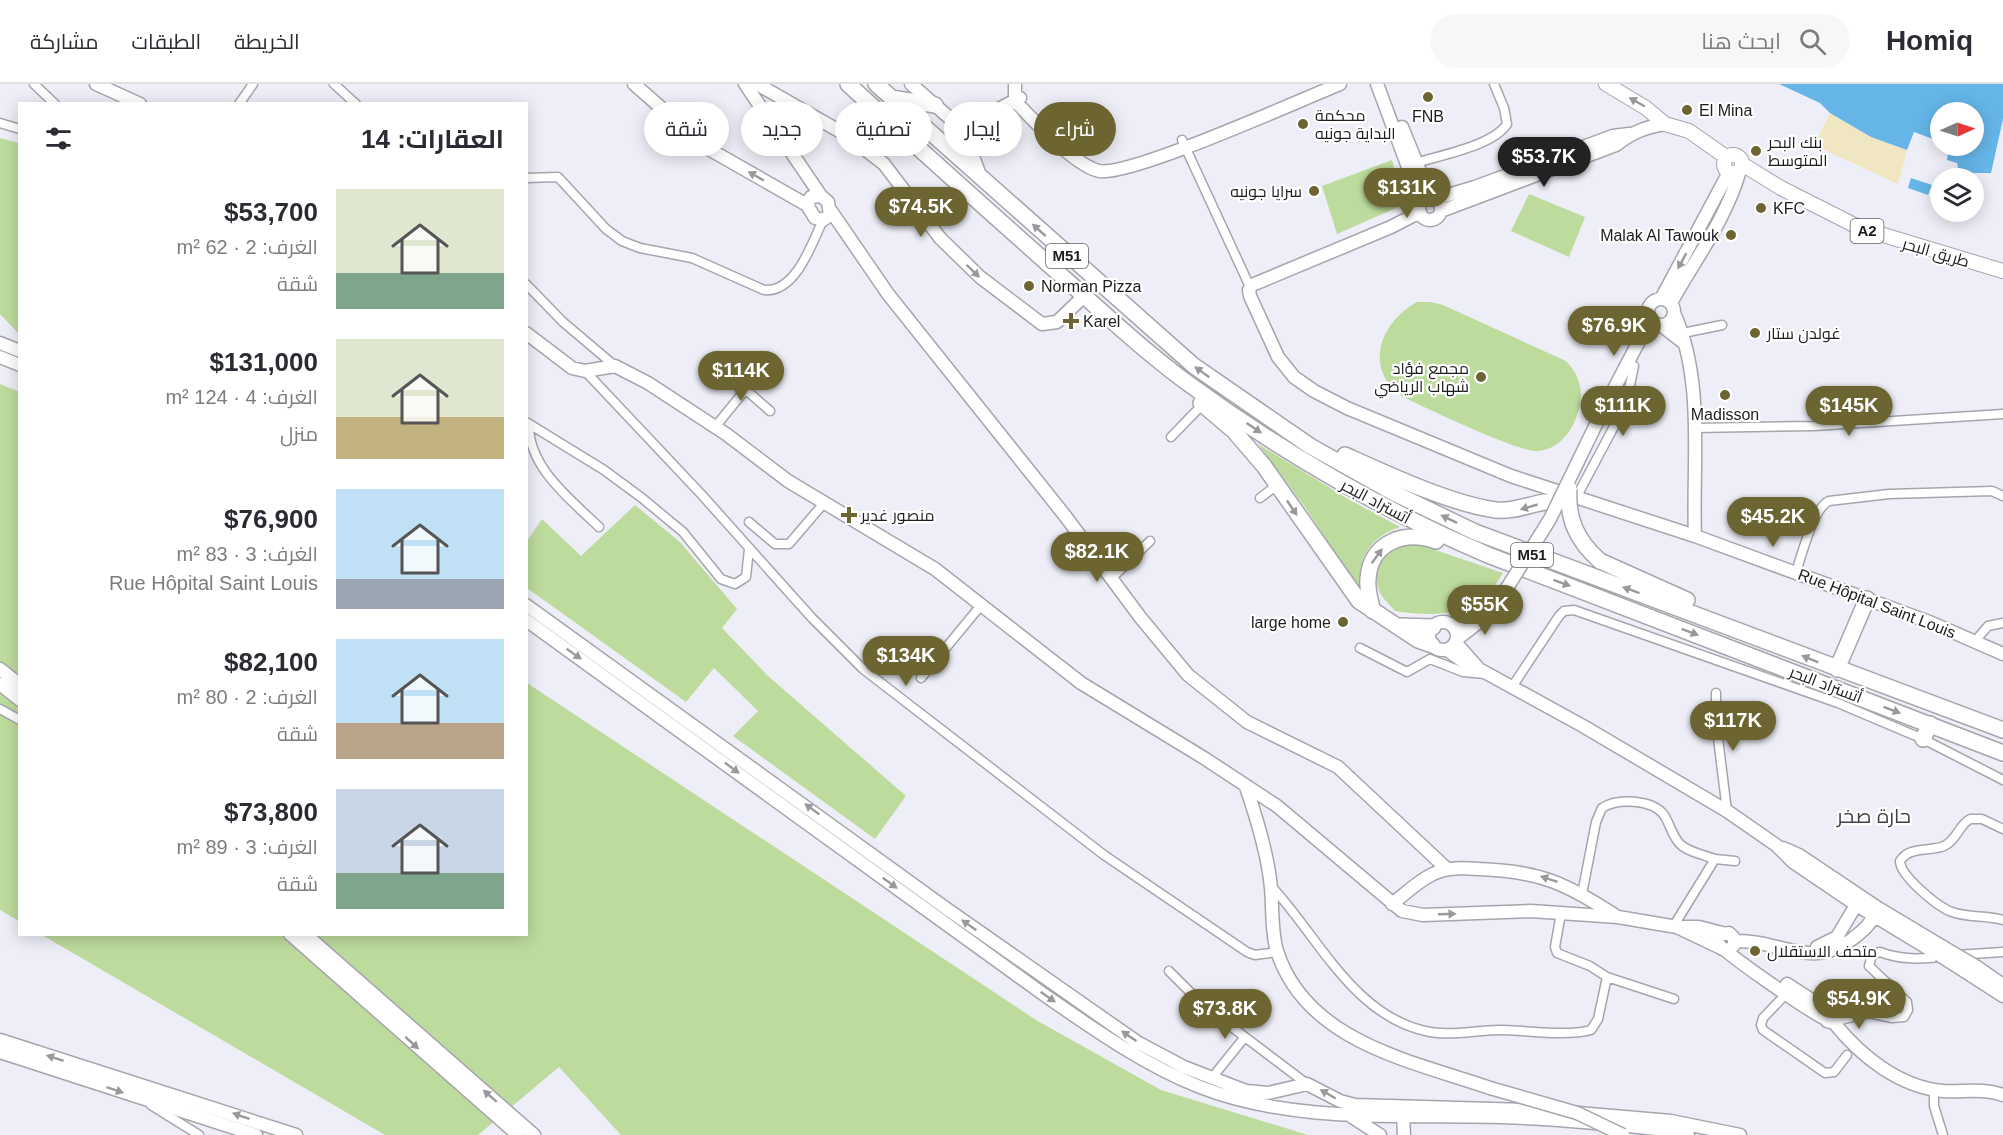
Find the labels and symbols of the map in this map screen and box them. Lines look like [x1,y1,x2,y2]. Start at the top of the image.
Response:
marker: FNB [1421,90,1435,104]
one-way arrow [1628,97,1645,107]
place label: El Mina [1699,102,1752,119]
north arrow [1930,102,1984,156]
marker: El Mina [1680,103,1694,117]
place label: محكمة البداية جونيه [1315,107,1396,143]
place label: FNB [1412,108,1444,125]
marker: محكمة البداية جونيه [1296,117,1310,131]
place label: بنك البحر المتوسط [1767,134,1827,170]
pin: $53.7K [1495,137,1593,188]
marker: بنك البحر المتوسط [1749,144,1763,158]
pin: $131K [1365,168,1449,219]
one-way arrow [747,171,764,181]
place label: سرايا جونيه [1230,183,1302,201]
marker: سرايا جونيه [1307,184,1321,198]
pin: $74.5K [872,187,970,238]
place label: KFC [1773,200,1805,217]
marker: KFC [1754,201,1768,215]
road number: A2 [1850,219,1884,243]
one-way arrow [1032,224,1047,237]
place label: Malak Al Tawouk [1600,227,1720,244]
marker: Malak Al Tawouk [1724,228,1738,242]
street label: طريق البحر [1899,235,1971,272]
road number: M51 [1046,244,1088,268]
one-way arrow [1677,253,1687,270]
one-way arrow [965,263,979,277]
place label: Norman Pizza [1041,278,1142,295]
marker: Norman Pizza [1022,279,1036,293]
pin: $76.9K [1565,306,1663,357]
place label: Karel [1083,313,1120,330]
marker: Karel [1064,314,1078,328]
place label: غولدن ستار [1766,325,1841,344]
marker: غولدن ستار [1748,326,1762,340]
pin: $114K [699,351,783,402]
place label: مجمع فؤاد شهاب الرياضي [1374,360,1469,399]
one-way arrow [1194,366,1210,378]
marker: مجمع فؤاد شهاب الرياضي [1474,370,1488,384]
pin: $111K [1581,386,1665,437]
pin: $145K [1807,386,1891,437]
marker: Madisson [1718,388,1732,402]
place label: Madisson [1691,406,1759,423]
one-way arrow [1245,422,1261,434]
street label: أتستراد البحر [1337,475,1414,528]
pin: $45.2K [1724,497,1822,548]
one-way arrow [1286,499,1298,515]
one-way arrow [1520,503,1538,512]
place label: منصور غدير [860,507,935,525]
marker: منصور غدير [842,508,856,522]
one-way arrow [1441,515,1458,524]
pin: $82.1K [1048,532,1146,583]
road number: M51 [1511,543,1553,567]
one-way arrow [1371,548,1383,564]
street label: Rue Hôpital Saint Louis [1796,566,1958,641]
one-way arrow [1553,579,1571,589]
pin: $55K [1449,585,1521,636]
one-way arrow [1622,585,1640,595]
place label: large home [1251,614,1331,631]
marker: large home [1336,615,1350,629]
one-way arrow [1681,628,1699,637]
pin: $134K [864,636,948,687]
one-way arrow [566,648,582,660]
one-way arrow [1801,654,1819,664]
street label: أتستراد البحر [1786,662,1865,707]
pin: $117K [1691,701,1775,752]
one-way arrow [1883,705,1901,715]
one-way arrow [725,762,740,774]
one-way arrow [805,804,820,816]
district label: حارة صخر [1836,805,1911,828]
one-way arrow [1539,874,1557,883]
one-way arrow [881,877,897,889]
one-way arrow [1438,910,1457,919]
one-way arrow [962,919,978,931]
place label: متحف الاستقلال [1767,943,1877,962]
marker: متحف الاستقلال [1748,944,1762,958]
pin: $54.9K [1810,979,1908,1030]
pin: $73.8K [1176,989,1274,1040]
one-way arrow [1040,991,1056,1003]
one-way arrow [1121,1031,1137,1042]
one-way arrow [404,1036,419,1049]
one-way arrow [46,1053,64,1063]
one-way arrow [106,1086,124,1095]
one-way arrow [483,1090,498,1103]
one-way arrow [1320,1090,1337,1100]
one-way arrow [232,1111,250,1121]

